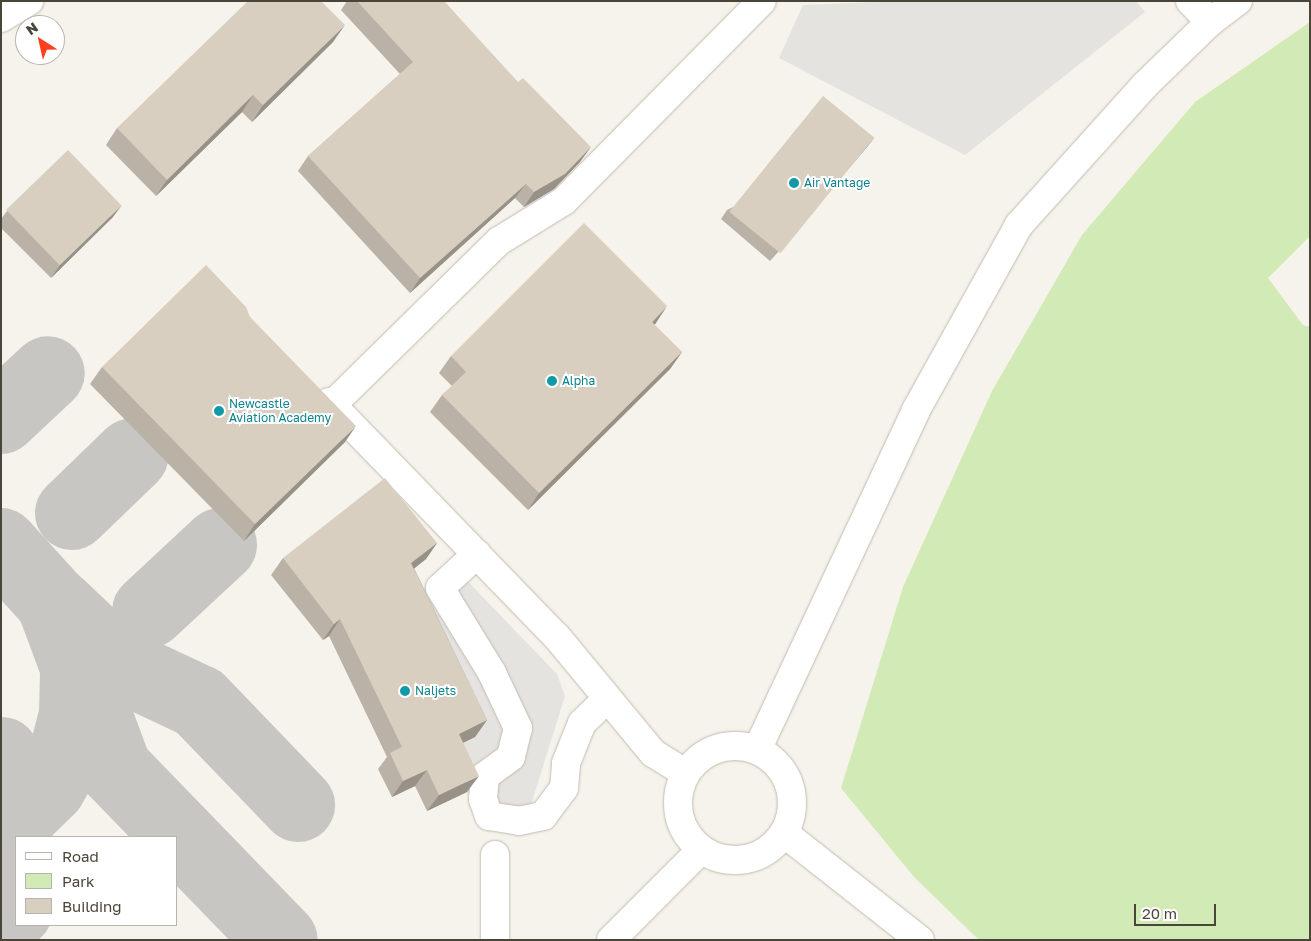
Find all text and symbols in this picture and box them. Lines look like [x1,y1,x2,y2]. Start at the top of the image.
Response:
north arrow [15,15,65,65]
text: N [22,18,41,38]
place label: Air Vantage [804,176,870,190]
marker: Air Vantage [788,177,800,189]
place label: Alpha [562,374,595,388]
marker: Alpha [546,375,558,387]
place label: Newcastle Aviation Academy [229,397,331,425]
marker: Newcastle Aviation Academy [213,405,225,417]
place label: Naljets [415,684,456,698]
marker: Naljets [399,685,411,697]
legend [15,836,178,926]
text: Road [62,847,99,865]
text: Park [62,872,94,890]
scale bar [1136,894,1218,926]
text: Building [62,897,122,915]
text: 20 m [1142,904,1177,922]

